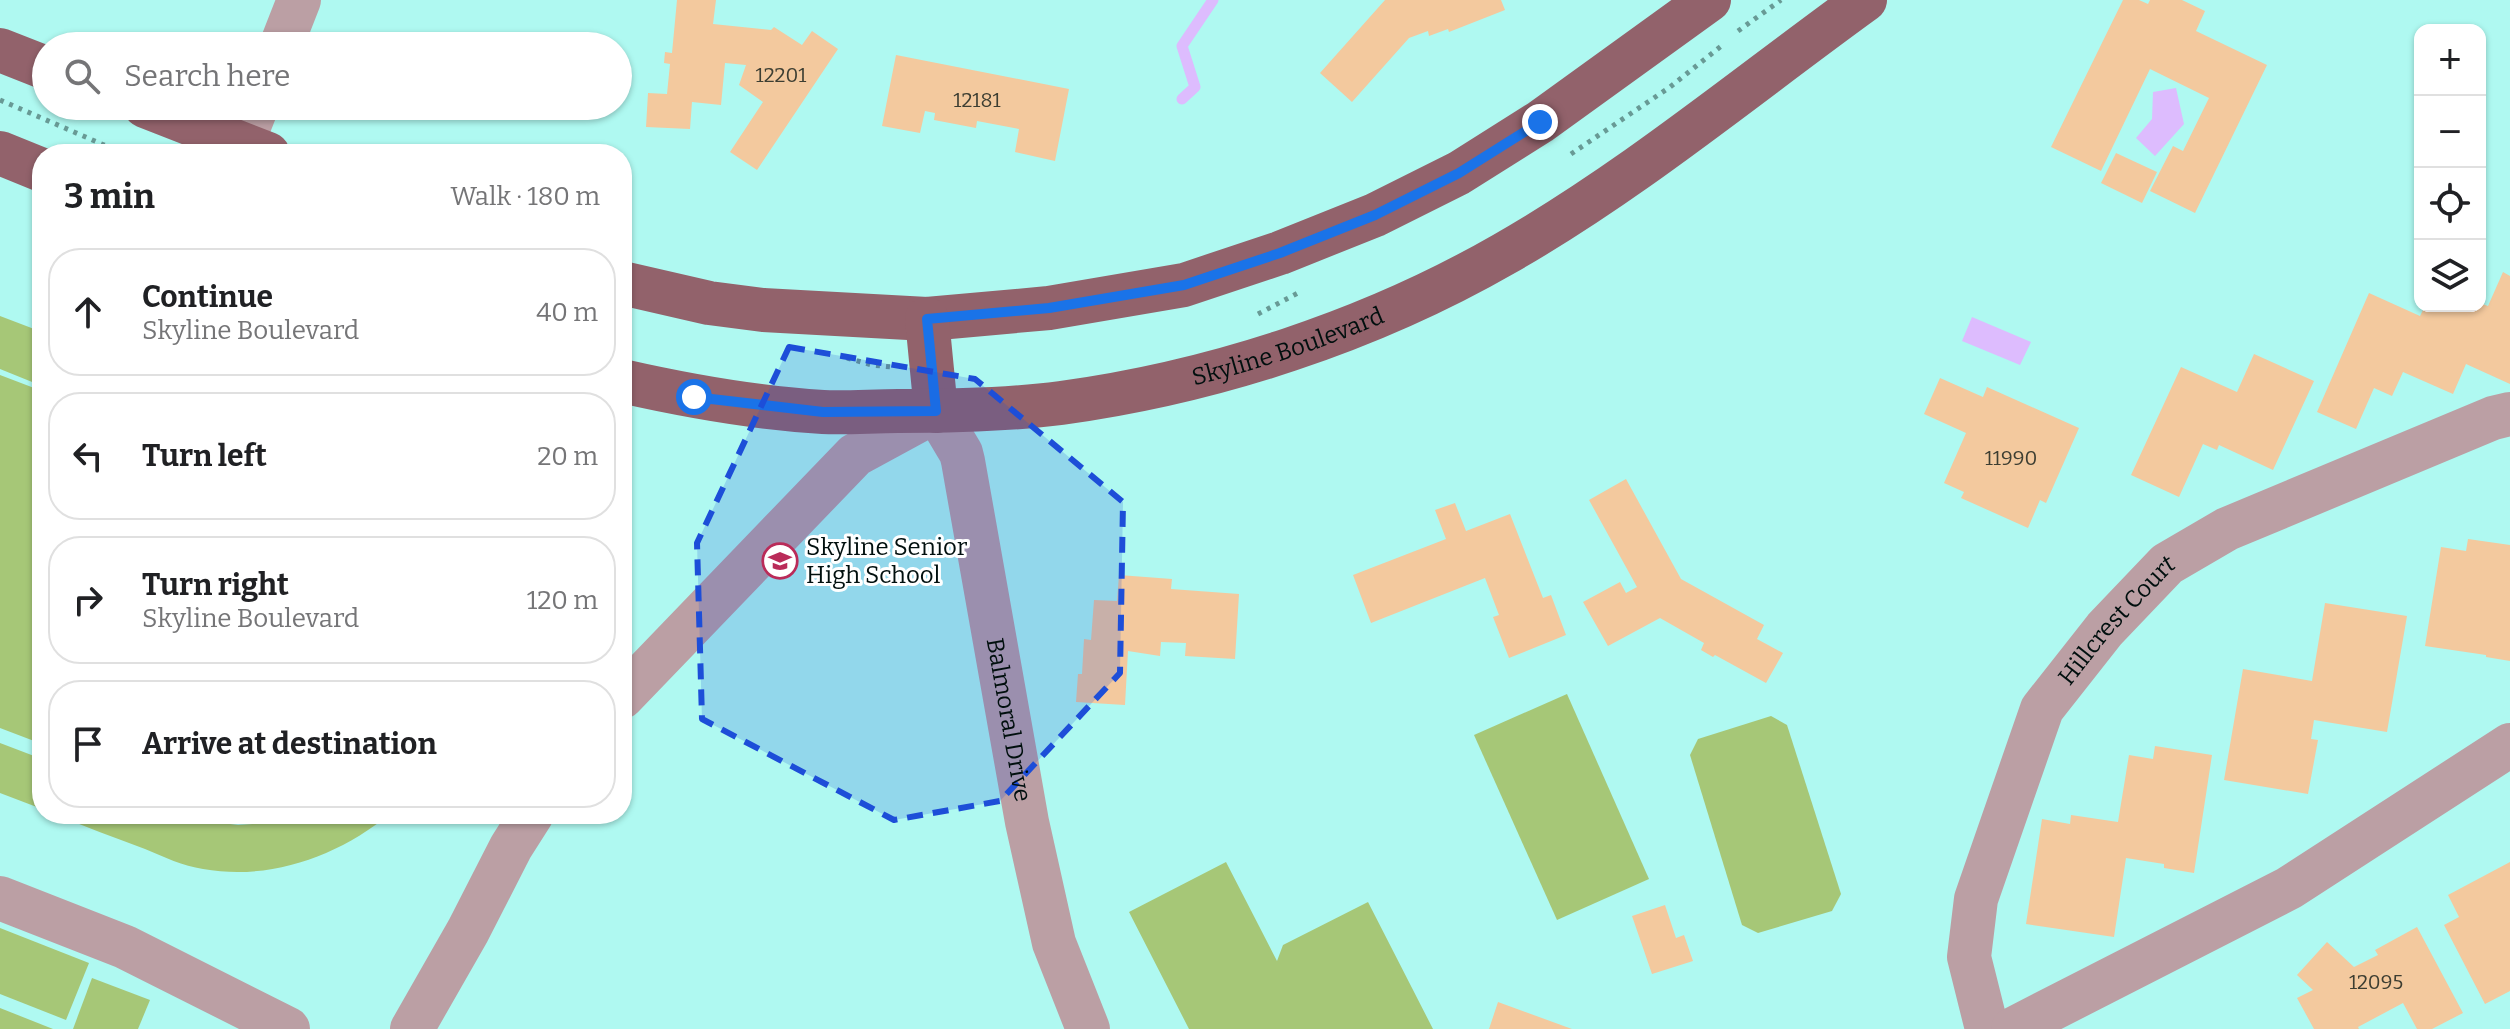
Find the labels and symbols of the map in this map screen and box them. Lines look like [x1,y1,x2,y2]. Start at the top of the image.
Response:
house number: 12201 [756,63,806,87]
house number: 12181 [953,88,1001,112]
route end [1522,104,1558,140]
street label: Skyline Boulevard [1189,301,1388,391]
route start [676,379,712,415]
house number: 11990 [1985,446,2037,470]
place label: Skyline Senior High School [806,533,968,589]
school or university icon: Skyline Senior High School [761,542,799,580]
street label: Hillcrest Court [2052,549,2180,690]
street label: Balmoral Drive [981,636,1037,804]
house number: 12095 [2349,970,2403,994]

